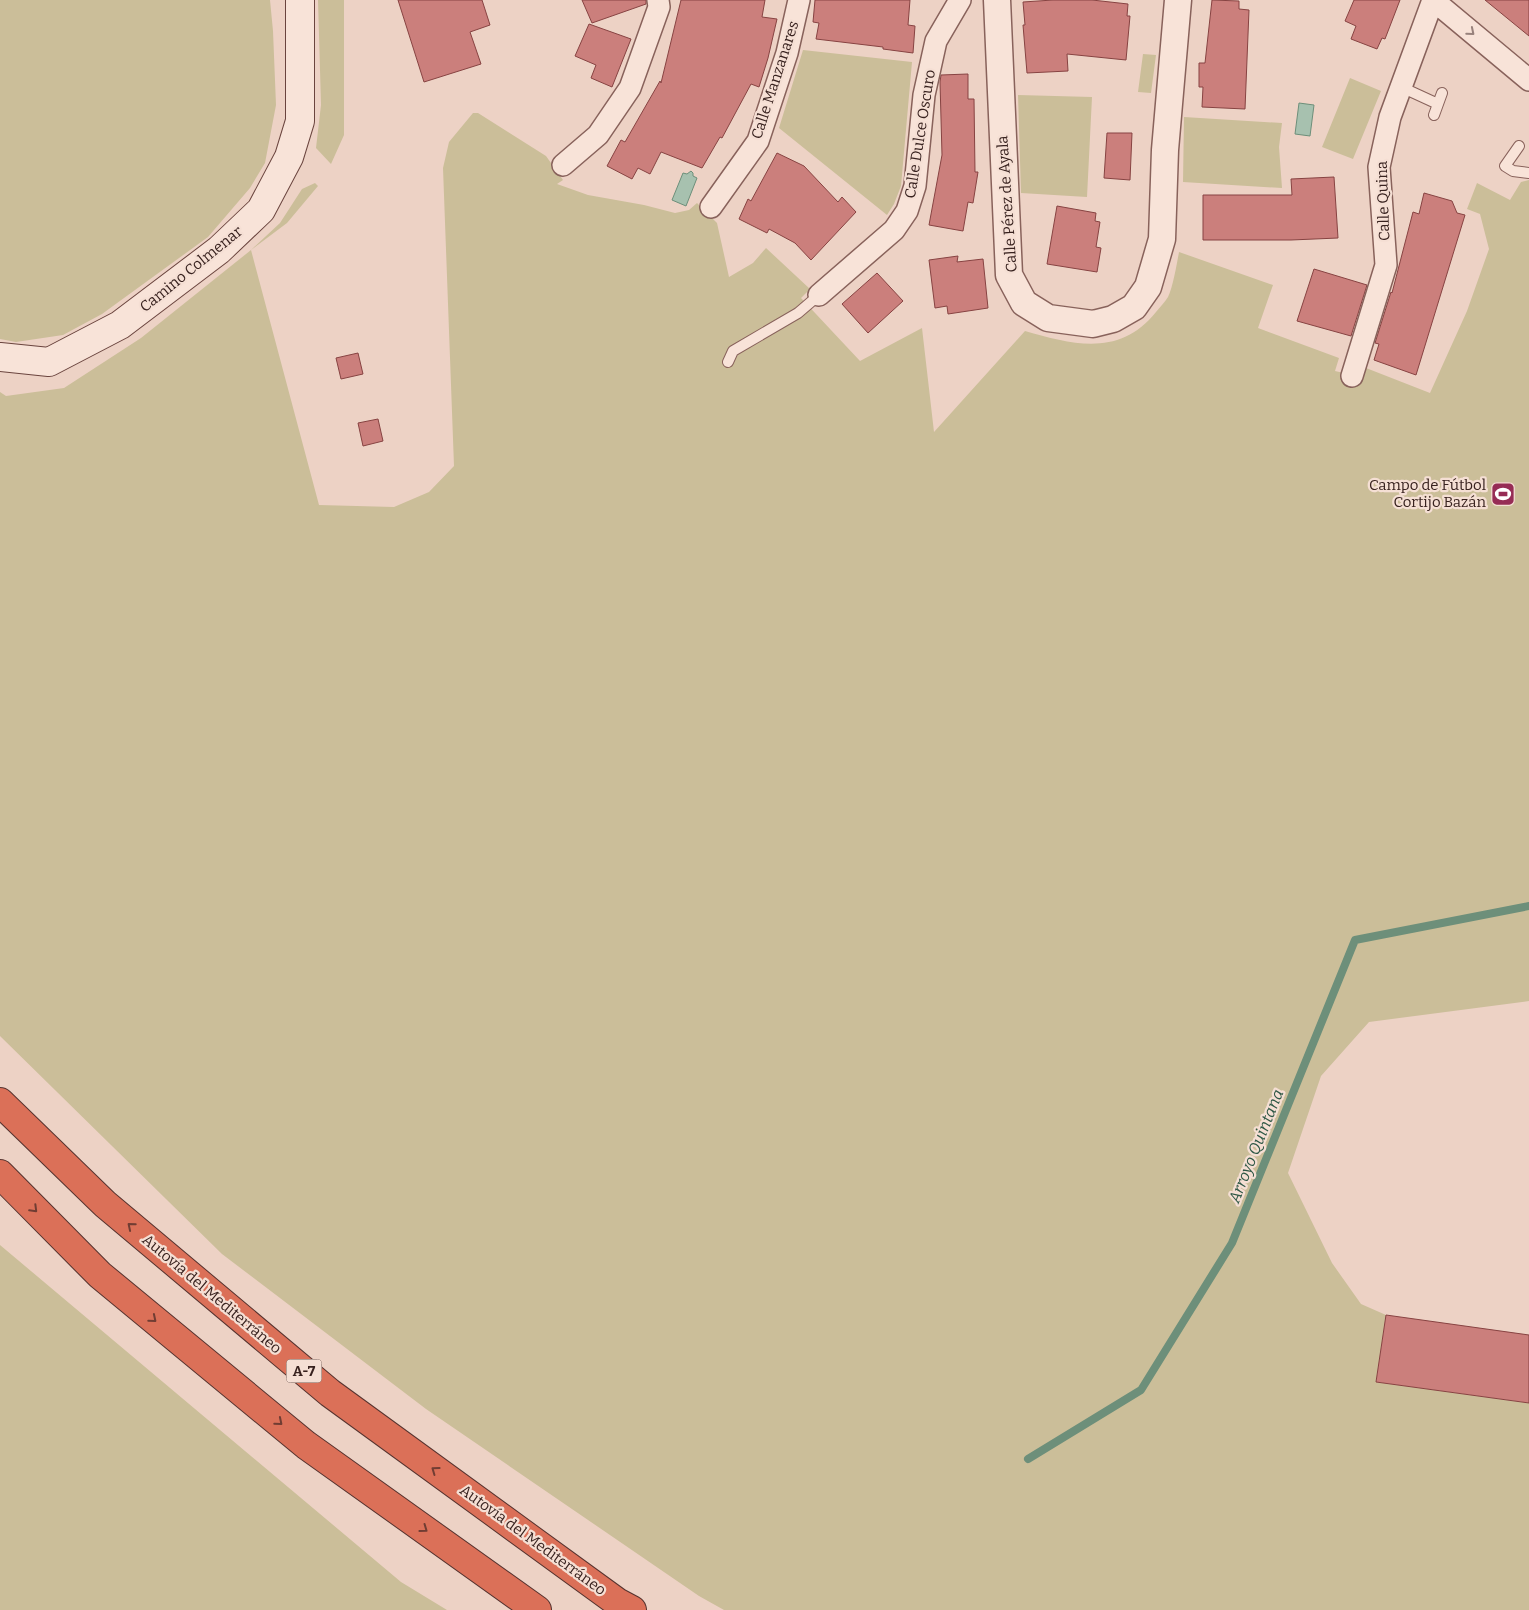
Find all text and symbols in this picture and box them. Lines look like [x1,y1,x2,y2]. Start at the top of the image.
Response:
street label: Calle Manzanares [747,19,803,141]
one-way arrow [1465,26,1474,35]
street label: Calle Dulce Oscuro [901,68,939,200]
street label: Calle Pérez de Ayala [993,135,1021,273]
street label: Calle Quina [1373,161,1393,241]
street label: Camino Colmenar [136,222,246,316]
place label: Campo de Fútbol Cortijo Bazán [1369,476,1487,511]
sports icon: Campo de Fútbol Cortijo Bazán [1490,481,1516,507]
water label: Arroyo Quintana [1224,1086,1287,1206]
one-way arrow [28,1203,37,1212]
one-way arrow [128,1223,137,1232]
street label: Autovía del Mediterráneo [139,1231,285,1357]
one-way arrow [148,1313,157,1322]
road number: A-7 [286,1360,322,1382]
one-way arrow [273,1417,282,1426]
one-way arrow [432,1467,441,1476]
street label: Autovía del Mediterráneo [457,1481,609,1599]
one-way arrow [418,1523,427,1532]

